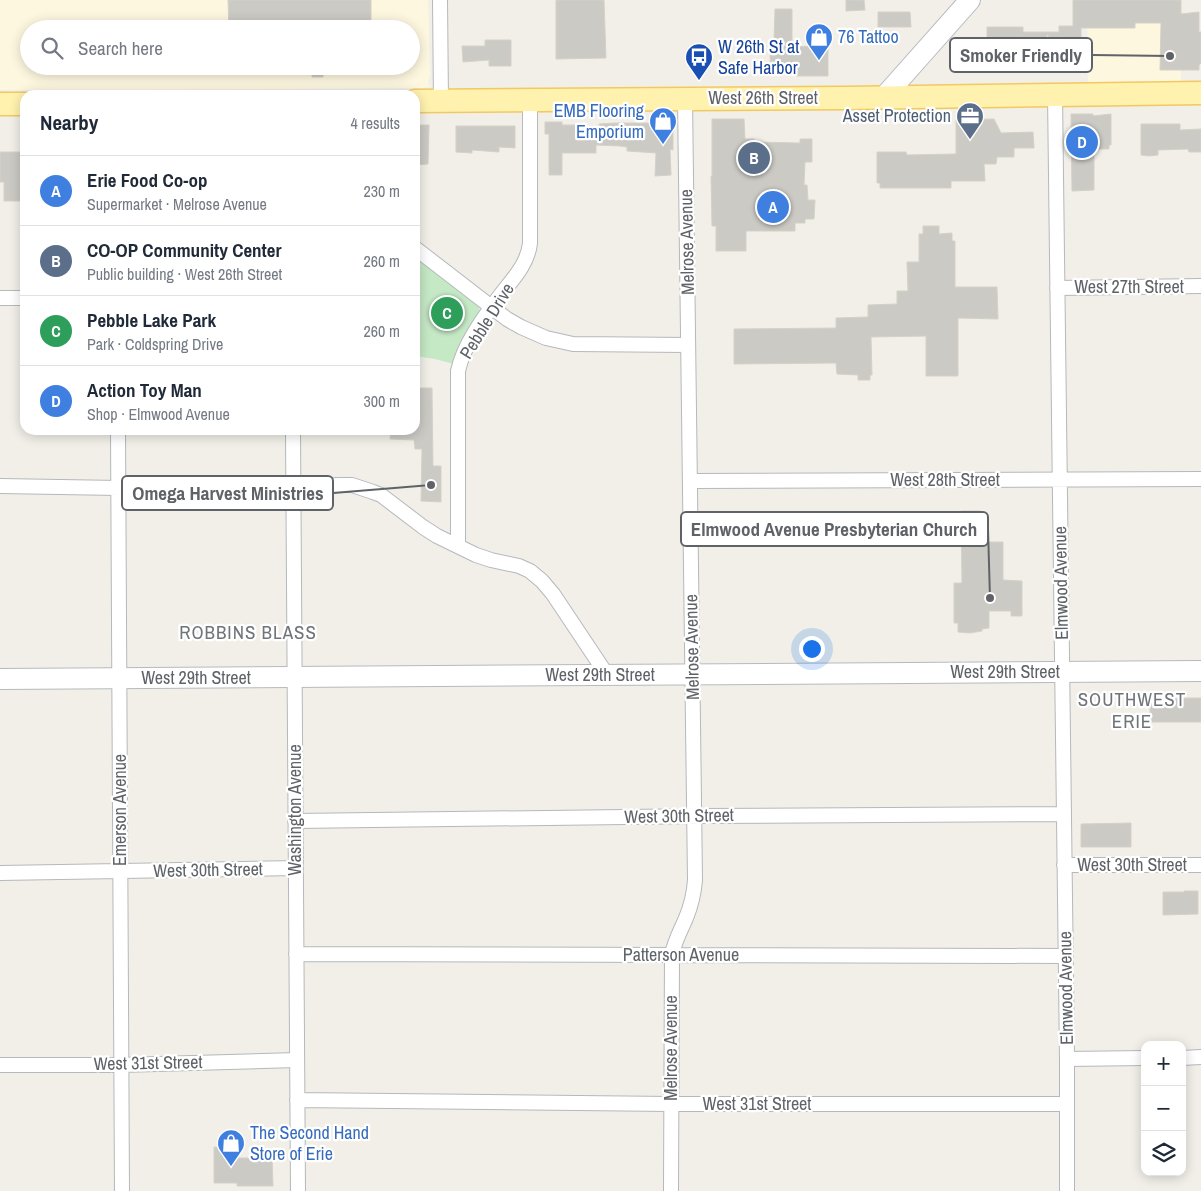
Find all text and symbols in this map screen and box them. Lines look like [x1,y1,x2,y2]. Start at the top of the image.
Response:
search box [20,20,420,75]
shop icon: 76 Tattoo [804,22,834,61]
place label: 76 Tattoo [838,24,899,49]
icon: search [38,34,66,62]
place label: W 26th St at Safe Harbor [718,34,799,80]
text: Search here [78,35,163,61]
callout: Smoker Friendly [950,38,1092,72]
bus stop icon: W 26th St at Safe Harbor [684,42,714,81]
text: Smoker Friendly [960,42,1082,68]
street label: West 26th Street [708,85,818,110]
place label: EMB Flooring Emporium [554,98,645,144]
office icon: Asset Protection [955,101,985,140]
place label: Asset Protection [842,103,951,128]
shop icon: EMB Flooring Emporium [648,106,678,145]
text: Nearby [40,108,98,137]
text: 4 results [350,112,400,134]
pin: D [1066,123,1098,161]
pin: B [738,139,770,177]
text: Erie Food Co-op [87,167,207,193]
text: A [51,180,61,202]
text: 230 m [364,180,400,202]
pin: A [757,188,789,226]
street label: Melrose Avenue [673,189,700,295]
text: Supermarket · Melrose Avenue [87,193,267,215]
text: CO-OP Community Center [87,237,282,263]
text: B [51,250,61,272]
text: 260 m [364,250,400,272]
text: Public building · West 26th Street [87,263,282,285]
street label: West 27th Street [1074,274,1184,299]
street label: Pebble Drive [453,278,520,364]
pin: C [431,294,463,332]
text: Pebble Lake Park [87,307,216,333]
text: C [51,320,61,342]
text: 260 m [364,320,400,342]
text: Park · Coldspring Drive [87,333,223,355]
text: Action Toy Man [87,377,202,403]
text: D [51,390,61,412]
text: 300 m [364,390,400,412]
text: Shop · Elmwood Avenue [87,403,230,425]
street label: West 28th Street [890,467,1000,492]
callout: Omega Harvest Ministries [122,476,333,510]
text: Omega Harvest Ministries [132,480,324,506]
callout: Elmwood Avenue Presbyterian Church [681,512,988,546]
text: Elmwood Avenue Presbyterian Church [691,516,977,542]
street label: Elmwood Avenue [1047,526,1074,640]
street label: Melrose Avenue [678,594,705,700]
district label: ROBBINS BLASS [179,619,317,645]
your location [799,636,825,662]
street label: West 29th Street [950,659,1060,684]
street label: West 29th Street [545,662,655,687]
street label: West 29th Street [141,665,251,690]
district label: SOUTHWEST ERIE [1078,686,1186,734]
street label: Washington Avenue [282,744,307,876]
street label: Emerson Avenue [107,754,132,866]
street label: West 30th Street [624,802,734,829]
street label: West 30th Street [1077,852,1187,877]
street label: West 30th Street [153,856,263,883]
street label: Elmwood Avenue [1052,931,1079,1045]
street label: Patterson Avenue [623,942,739,967]
street label: Melrose Avenue [658,995,683,1101]
map controls [1141,1041,1186,1176]
button: + [1141,1041,1186,1086]
street label: West 31st Street [93,1049,203,1076]
button: − [1141,1086,1186,1131]
street label: West 31st Street [703,1091,811,1116]
place label: The Second Hand Store of Erie [250,1120,369,1166]
shop icon: The Second Hand Store of Erie [216,1128,246,1167]
button: layers [1141,1131,1186,1176]

